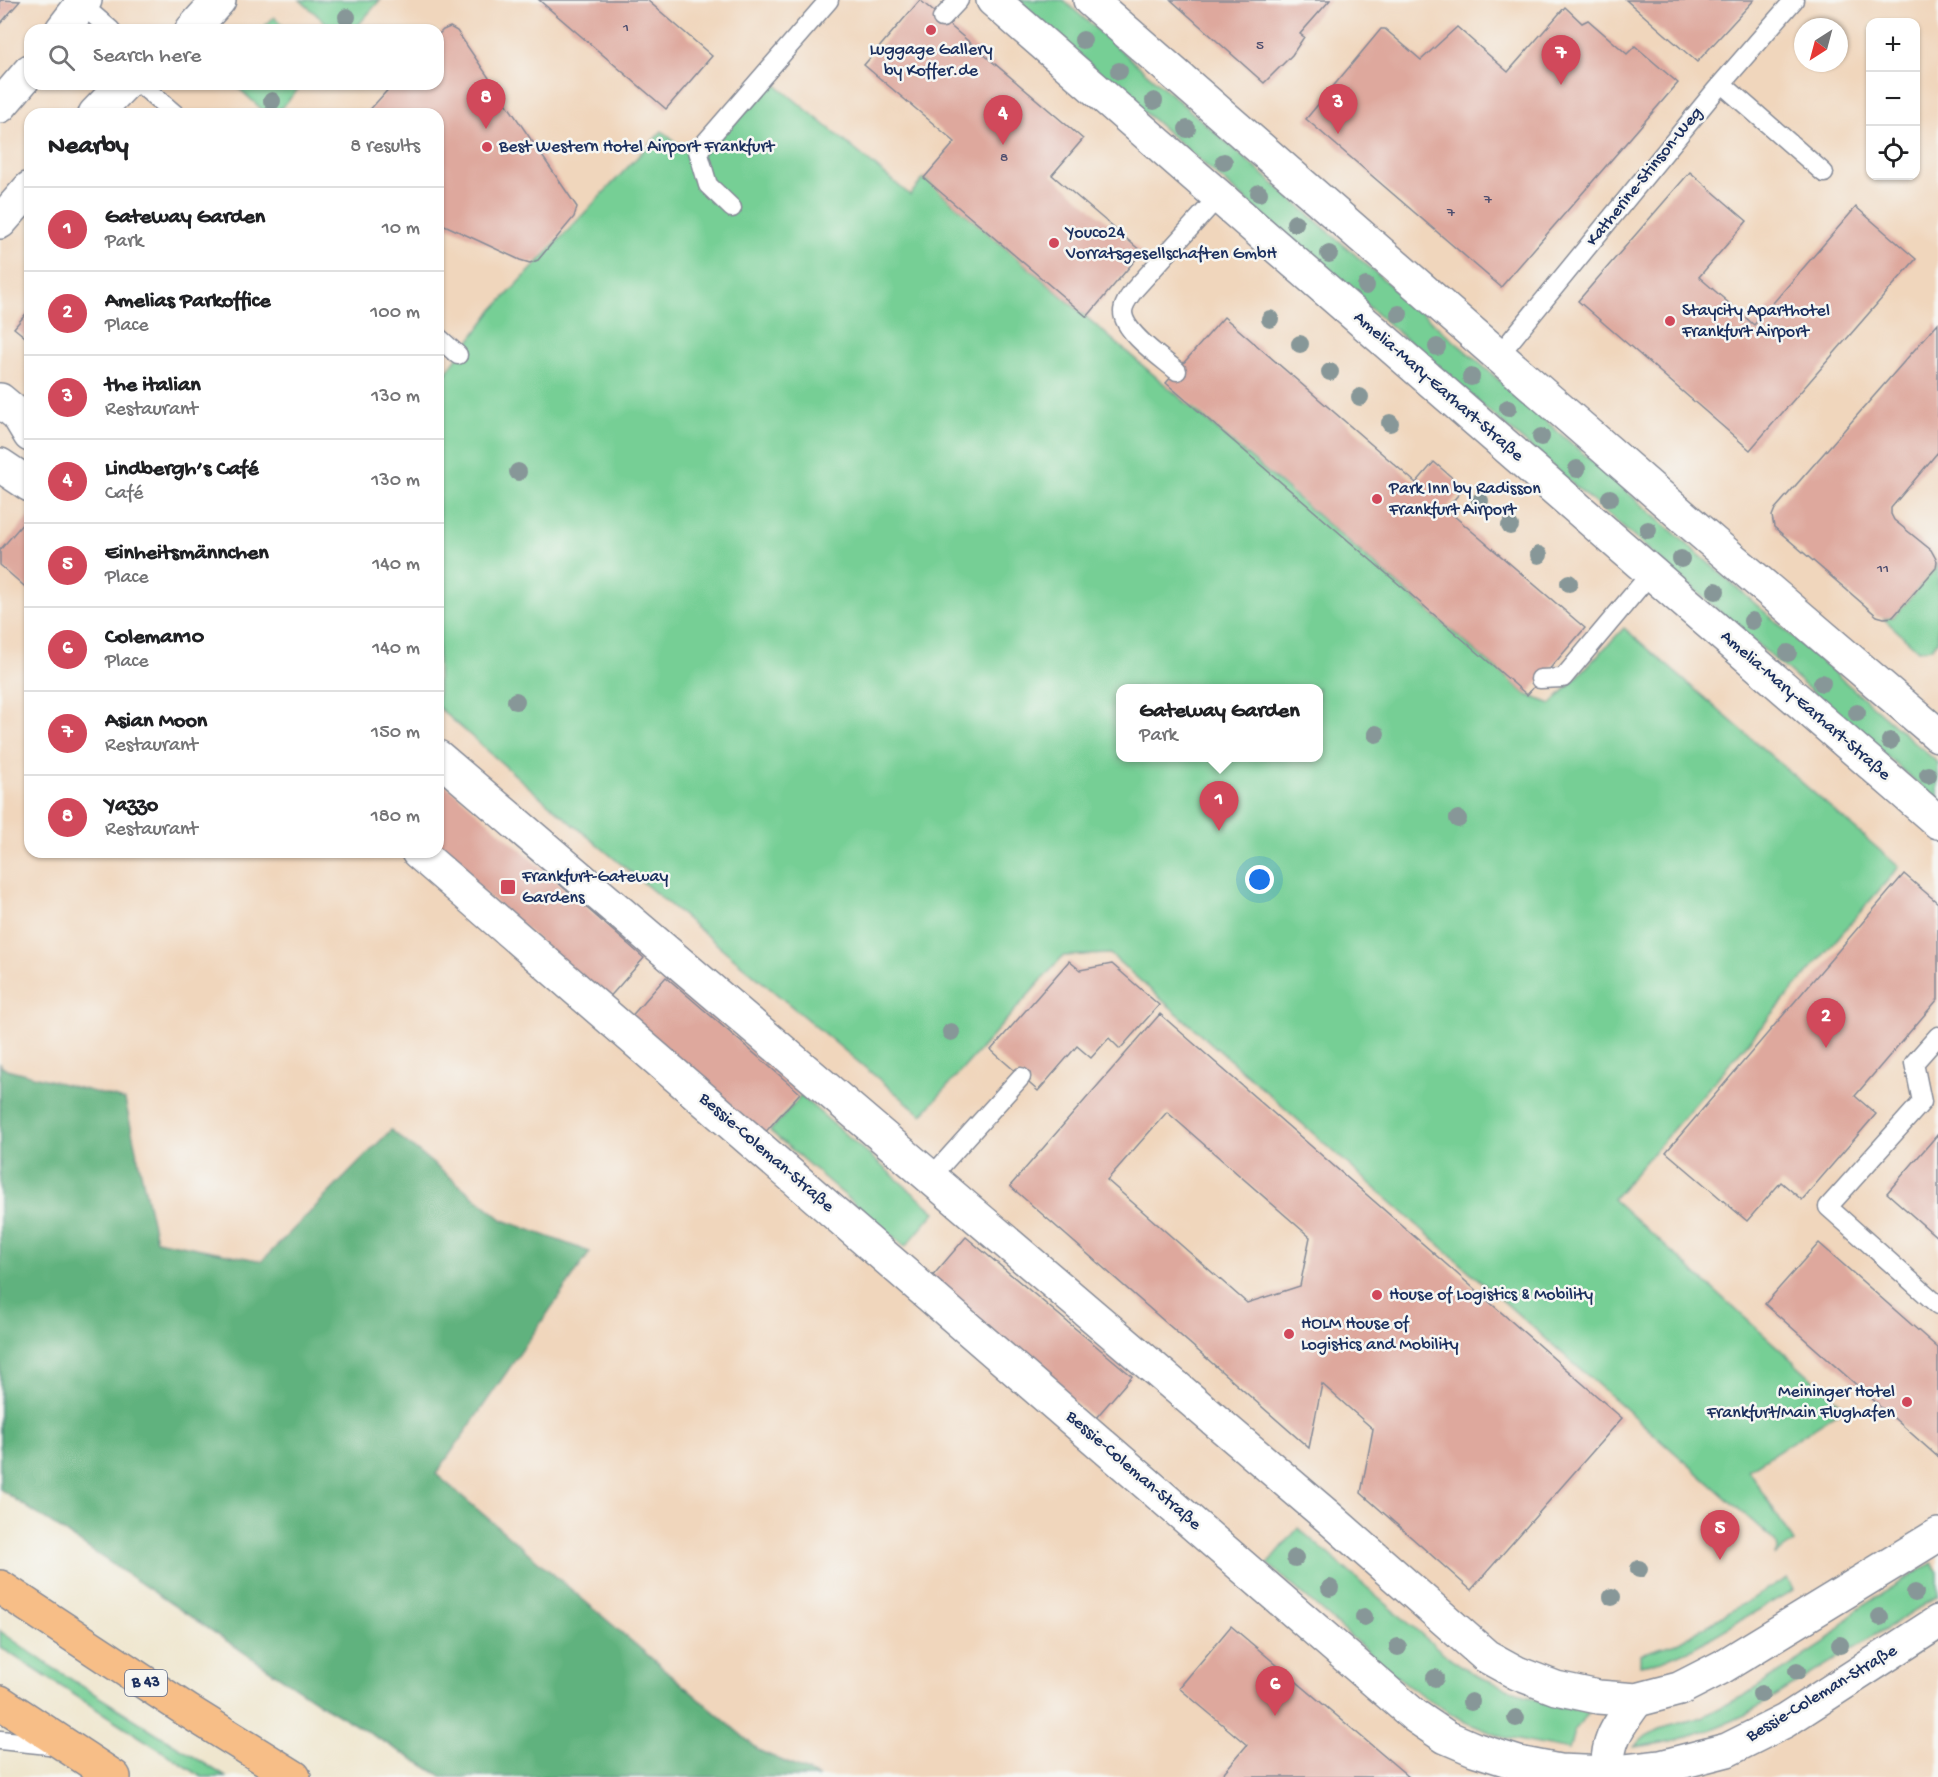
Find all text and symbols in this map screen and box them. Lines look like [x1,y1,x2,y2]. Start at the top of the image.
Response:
north arrow [1794,18,1848,72]
map controls [1866,18,1920,180]
button: + [1866,18,1920,72]
house number: 1 [622,19,629,37]
marker: Luggage Gallery by Koffer.de [924,23,938,37]
search box [24,24,444,90]
pin: 7 [1542,36,1580,85]
house number: 5 [1256,37,1264,55]
place label: Luggage Gallery by Koffer.de [869,40,993,82]
icon: search [45,41,78,74]
text: Search here [93,44,201,70]
button: − [1866,72,1920,126]
pin: 8 [466,80,506,129]
pin: 3 [1318,84,1358,134]
pin: 4 [984,96,1022,145]
street label: Katherine-Stinson-Weg [1582,103,1708,251]
button: locate [1866,126,1920,180]
text: Nearby [48,132,129,163]
text: 8 results [350,136,420,159]
place label: Best Western Hotel Airport Frankfurt [498,137,776,158]
marker: Best Western Hotel Airport Frankfurt [480,140,494,154]
house number: 8 [1000,149,1008,167]
house number: 7 [1483,191,1493,209]
house number: 7 [1446,204,1456,222]
text: Gateway Garden [105,205,265,231]
text: 1 [63,218,72,241]
text: 10 m [382,218,420,241]
place label: Youco24 Vorratsgesellschaften GmbH [1064,223,1277,265]
text: Park [105,231,143,254]
marker: Youco24 Vorratsgesellschaften GmbH [1047,236,1061,250]
text: Amelias Parkoffice [105,289,271,315]
place label: Staycity Aparthotel Frankfurt Airport [1681,301,1830,343]
text: 2 [63,302,72,325]
text: 100 m [370,302,420,325]
street label: Amelia-Mary-Earhart-Straße [1349,307,1528,467]
marker: Staycity Aparthotel Frankfurt Airport [1663,314,1677,328]
text: Place [105,315,149,338]
text: the italian [105,373,201,399]
text: 3 [62,386,73,409]
text: 130 m [371,386,420,409]
text: Restaurant [105,399,198,422]
text: Lindbergh’s Café [105,457,259,483]
text: 4 [63,470,72,493]
text: 130 m [371,470,420,493]
place label: Park Inn by Radisson Frankfurt Airport [1388,479,1541,521]
text: Café [105,483,143,506]
marker: Park Inn by Radisson Frankfurt Airport [1370,492,1384,506]
text: Einheitsmännchen [105,541,269,567]
text: 5 [62,554,73,577]
text: 140 m [372,554,420,577]
house number: 11 [1876,560,1889,578]
text: Place [105,567,149,590]
text: Coleman10 [105,625,204,651]
street label: Amelia-Mary-Earhart-Straße [1716,626,1895,786]
text: 6 [62,638,73,661]
text: 140 m [372,638,420,661]
text: Place [105,651,149,674]
popup [1116,684,1323,762]
text: Gateway Garden [1139,699,1300,725]
text: Asian Moon [105,709,207,735]
text: 7 [62,722,73,745]
text: 150 m [371,722,420,745]
text: Park [1139,725,1177,748]
text: Restaurant [105,735,198,758]
pin: 1 [1200,782,1238,831]
text: Yazzo [105,793,158,819]
text: 8 [62,806,73,829]
text: 180 m [371,806,420,829]
text: Restaurant [105,819,198,842]
your location [1245,865,1274,894]
place label: Frankfurt-Gateway Gardens [521,867,668,909]
marker: Frankfurt-Gateway Gardens [499,878,517,896]
pin: 2 [1806,998,1846,1048]
street label: Bessie-Coleman-Straße [693,1088,838,1218]
place label: House of Logistics & Mobility [1389,1285,1593,1306]
marker: House of Logistics & Mobility [1370,1288,1384,1302]
place label: HOLM House of Logistics and Mobility [1301,1314,1459,1356]
marker: HOLM House of Logistics and Mobility [1282,1327,1296,1341]
place label: Meininger Hotel Frankfurt/Main Flughafen [1706,1382,1895,1424]
marker: Meininger Hotel Frankfurt/Main Flughafen [1900,1395,1914,1409]
street label: Bessie-Coleman-Straße [1060,1406,1205,1536]
pin: 5 [1700,1510,1740,1560]
street label: Bessie-Coleman-Straße [1742,1640,1902,1748]
pin: 6 [1256,1666,1294,1716]
road number: B 43 [125,1670,167,1696]

